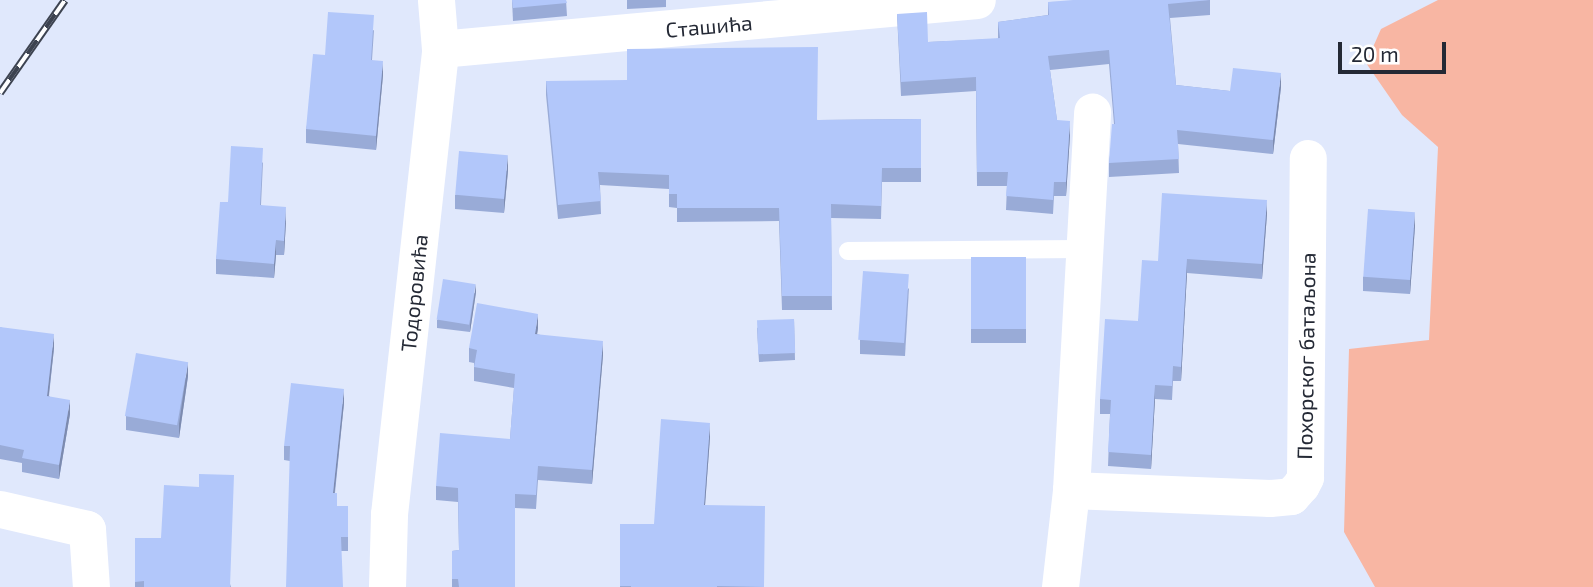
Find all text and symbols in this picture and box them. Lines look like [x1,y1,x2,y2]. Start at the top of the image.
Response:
street label: Сташића [665,10,753,42]
scale bar [1341,28,1450,72]
text: 20 m [1351,41,1399,66]
street label: Тодоровића [395,233,433,353]
street label: Похорског батаљона [1292,252,1320,460]

